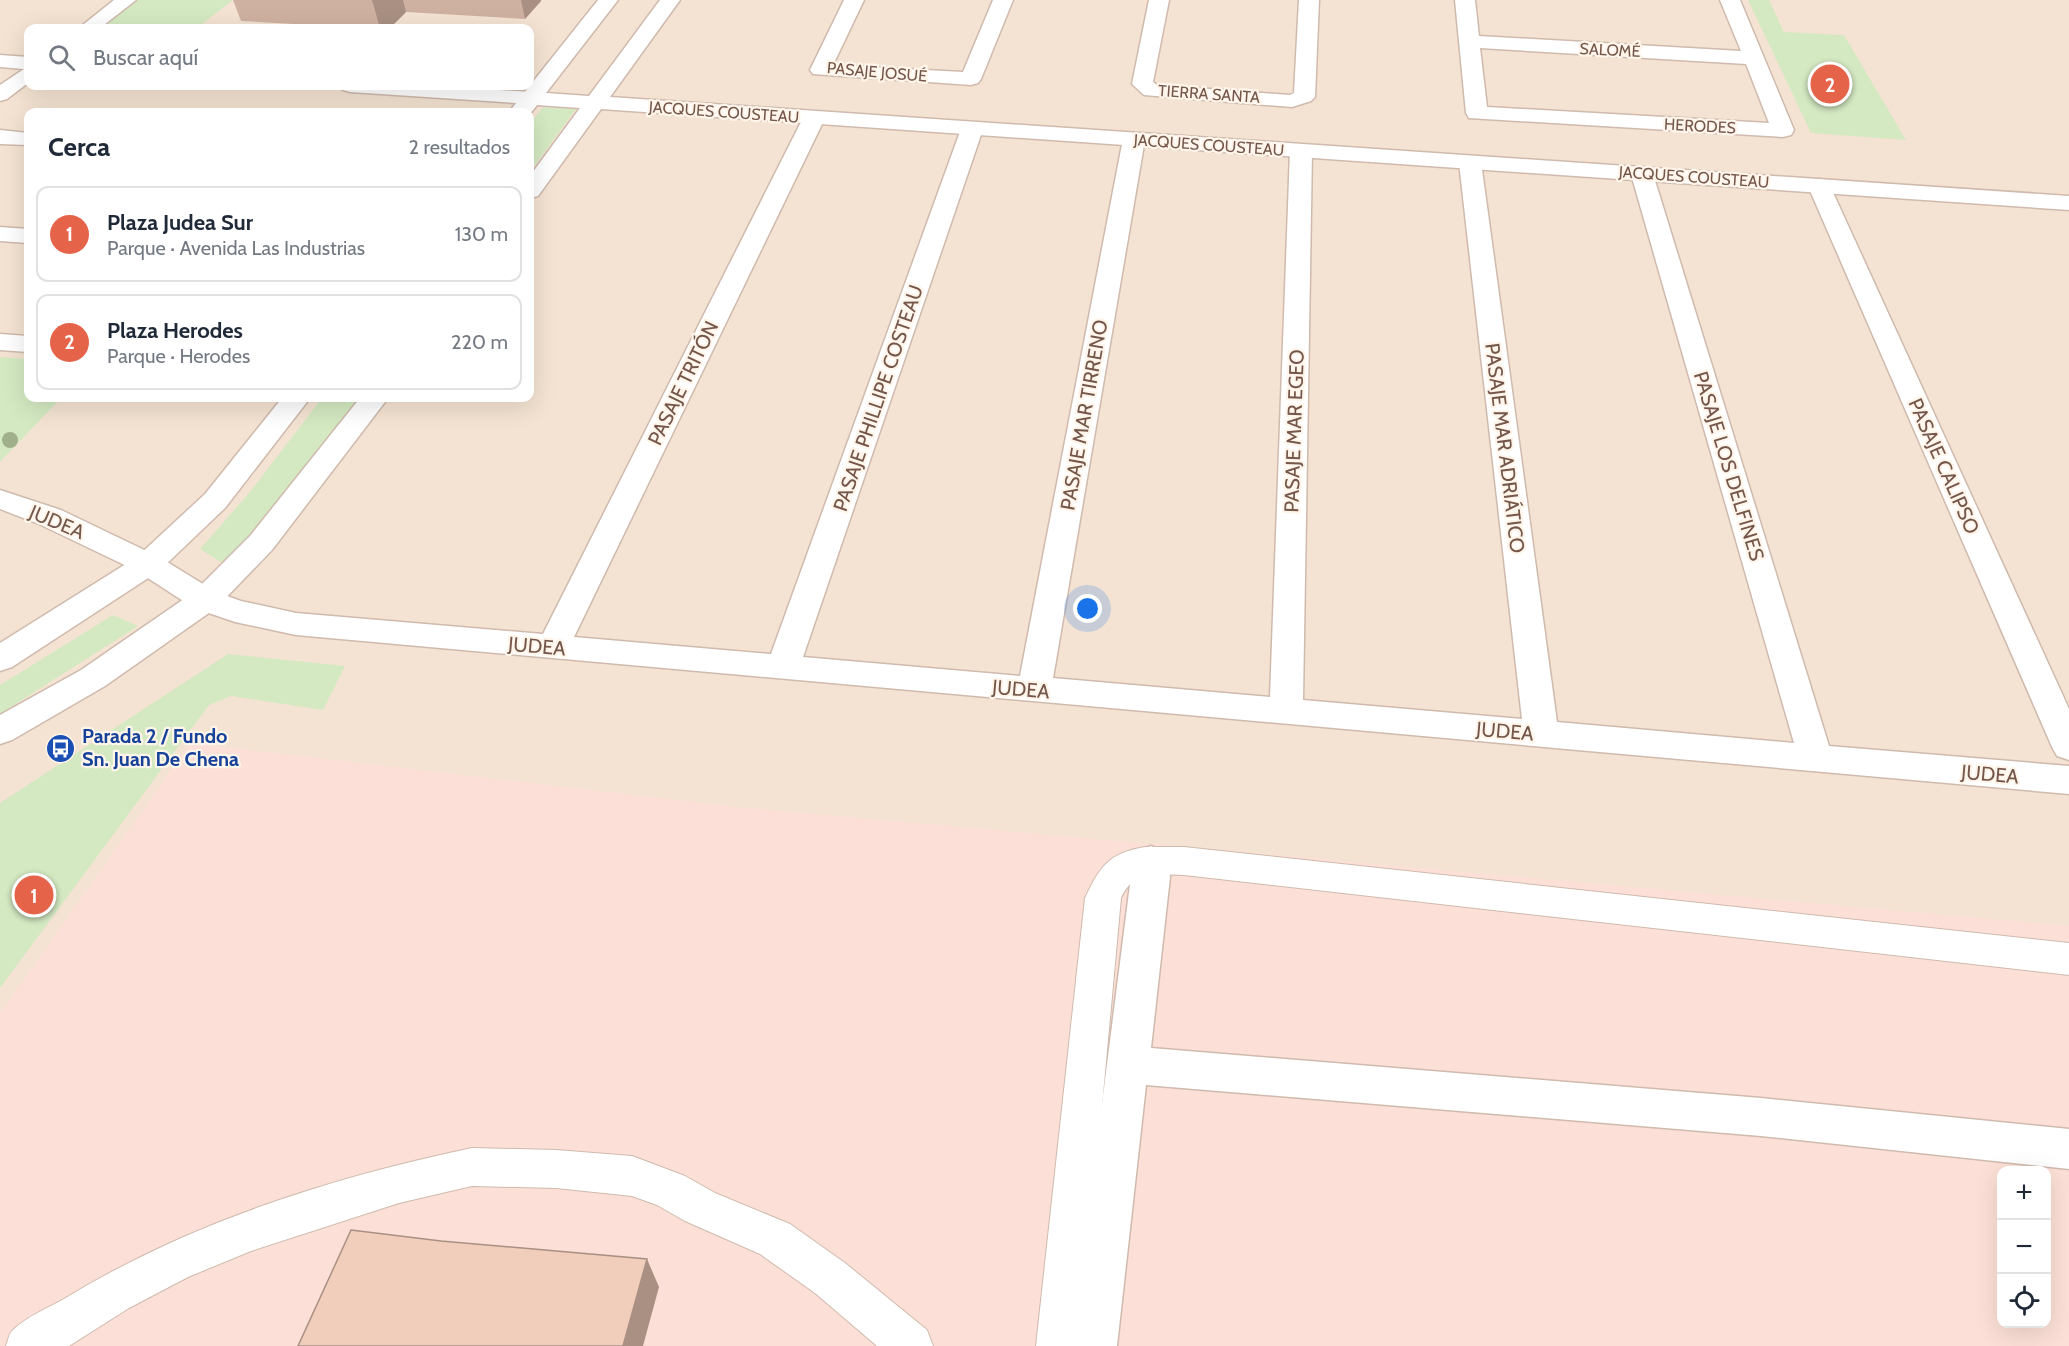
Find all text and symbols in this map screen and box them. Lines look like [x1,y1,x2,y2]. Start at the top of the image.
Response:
search box [24,24,534,90]
street label: SALOMÉ [1579,39,1641,61]
icon: search [45,41,78,74]
text: Buscar aquí [93,44,198,71]
street label: PASAJE JOSUÉ [826,58,928,86]
pin: 2 [1810,62,1850,106]
street label: TIERRA SANTA [1157,81,1261,107]
street label: JACQUES COUSTEAU [647,97,800,127]
street label: HERODES [1664,115,1736,137]
street label: JACQUES COUSTEAU [1132,130,1285,160]
text: Cerca [48,131,110,163]
text: 2 resultados [409,135,510,159]
street label: JACQUES COUSTEAU [1617,162,1770,192]
text: Plaza Judea Sur [107,209,253,236]
text: 1 [66,222,73,246]
text: 130 m [455,222,508,246]
text: Parque · Avenida Las Industrias [107,236,365,260]
street label: PASAJE PHILLIPE COSTEAU [828,282,928,514]
text: Plaza Herodes [107,317,243,344]
street label: PASAJE TRITÓN [643,317,723,449]
street label: PASAJE MAR TIRRENO [1055,318,1113,512]
text: 2 [64,330,75,354]
text: 220 m [451,330,508,354]
street label: PASAJE MAR ADRIÁTICO [1480,342,1530,554]
text: Parque · Herodes [107,344,250,368]
street label: PASAJE MAR EGEO [1279,349,1309,513]
street label: PASAJE LOS DELFINES [1689,368,1769,564]
street label: PASAJE CALIPSO [1903,394,1985,538]
street label: JUDEA [25,499,89,545]
your location [1073,594,1102,623]
street label: JUDEA [506,631,567,661]
street label: JUDEA [990,674,1051,704]
street label: JUDEA [1474,716,1535,746]
place label: Parada 2 / Fundo Sn. Juan De Chena [82,724,239,771]
bus stop icon: Parada 2 / Fundo Sn. Juan De Chena [45,732,77,764]
street label: JUDEA [1959,759,2020,789]
pin: 1 [15,872,54,918]
map controls [1997,1166,2051,1328]
button: + [1997,1166,2051,1220]
button: − [1997,1220,2051,1274]
button: locate [1997,1274,2051,1328]

